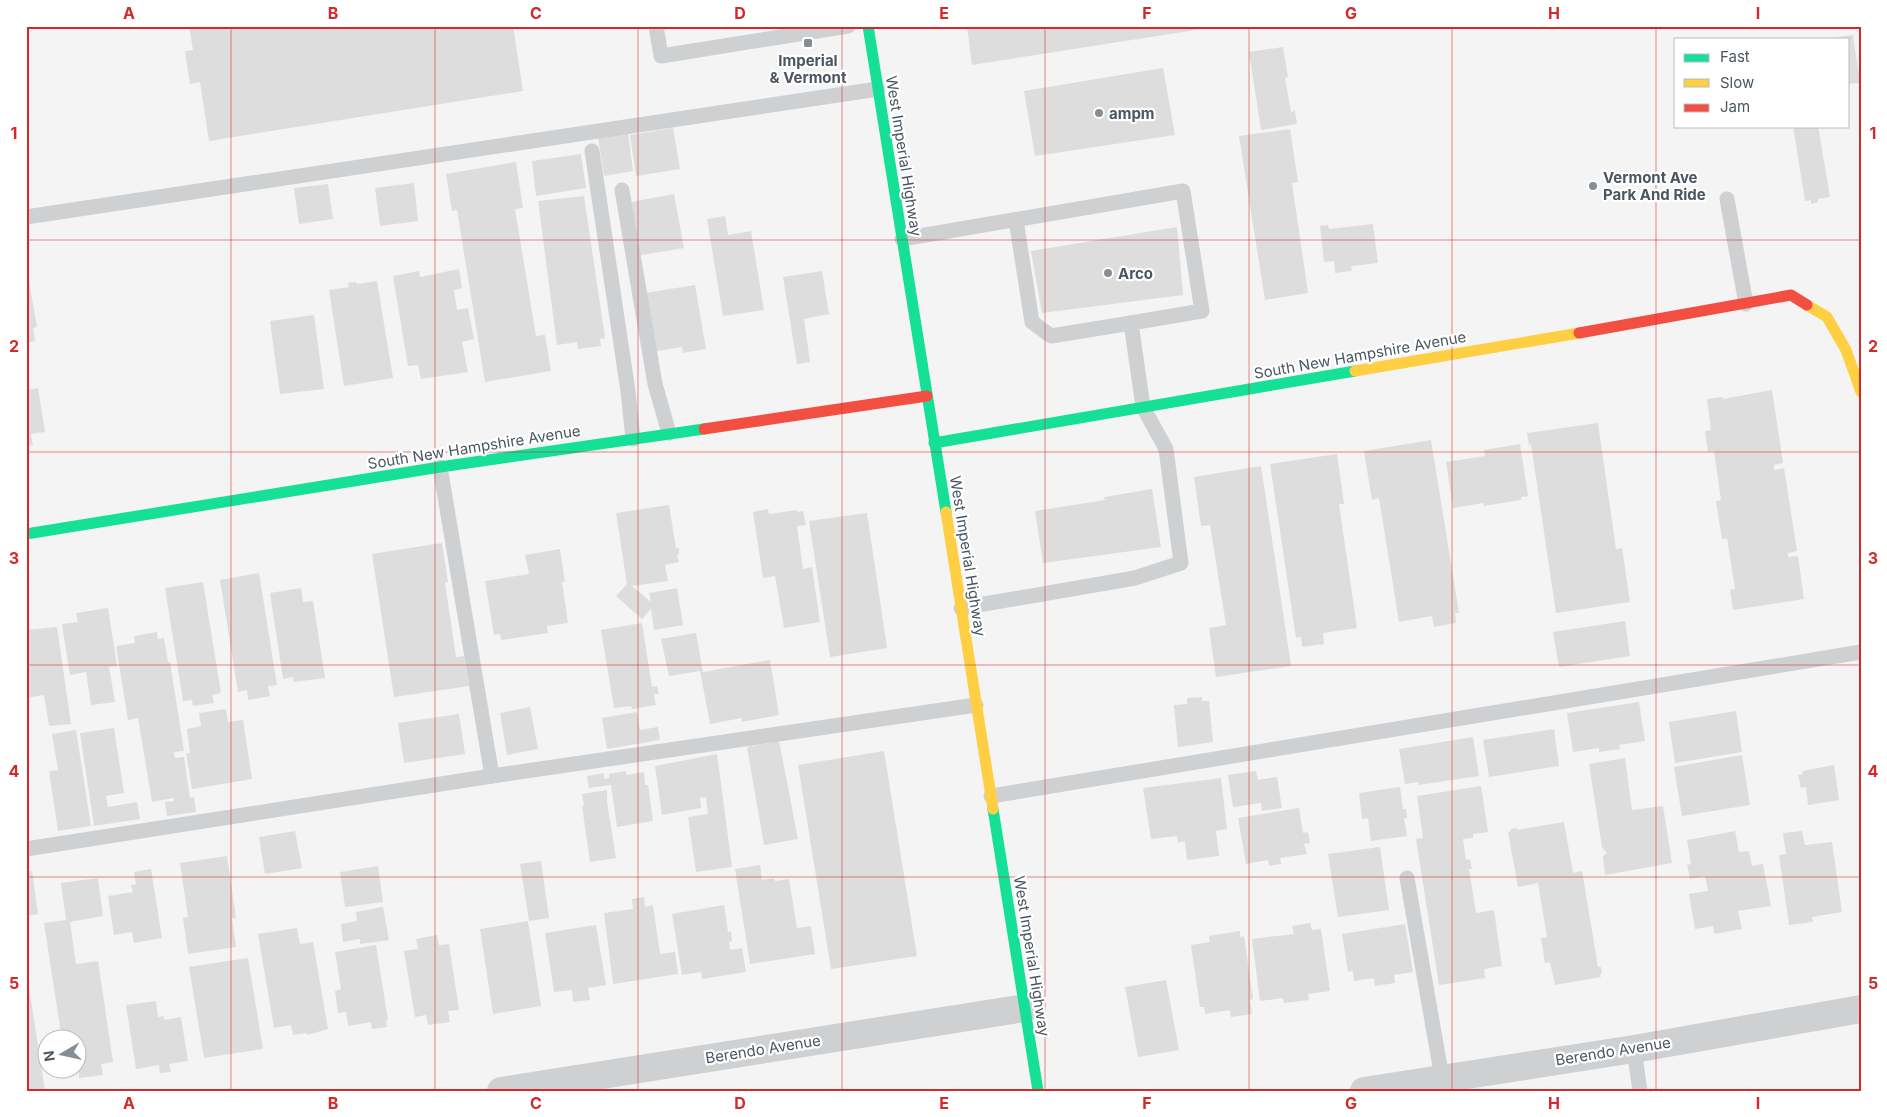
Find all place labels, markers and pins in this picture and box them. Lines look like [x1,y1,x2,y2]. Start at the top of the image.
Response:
marker: Imperial & Vermont [802,37,814,49]
place label: Imperial & Vermont [770,51,847,87]
place label: ampm [1109,104,1155,123]
marker: ampm [1093,107,1105,119]
place label: Vermont Ave Park And Ride [1603,168,1706,204]
marker: Vermont Ave Park And Ride [1587,180,1599,192]
place label: Arco [1118,264,1153,283]
marker: Arco [1102,267,1114,279]

